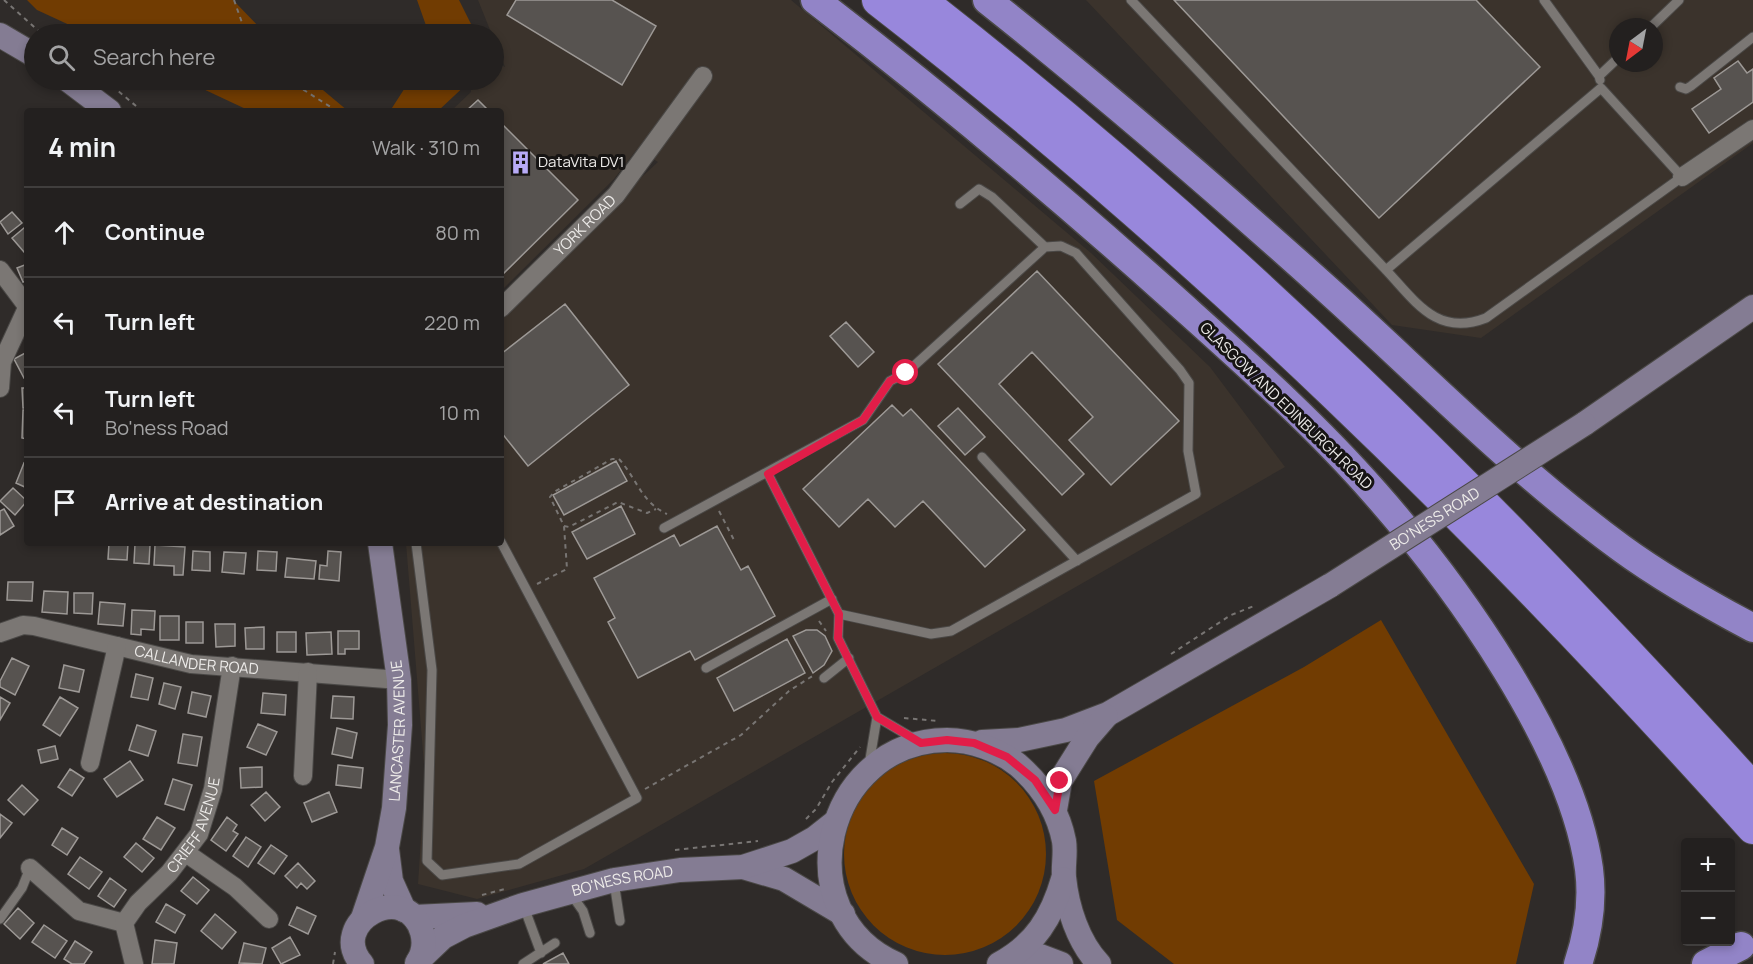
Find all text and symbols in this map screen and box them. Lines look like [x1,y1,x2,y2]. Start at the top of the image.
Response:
north arrow [1609,18,1663,72]
search box [24,24,504,90]
icon: search [45,41,78,74]
text: Search here [93,42,215,72]
text: 4 min [48,129,116,165]
text: Walk · 310 m [372,134,480,161]
building icon: DataVita DV1 [507,149,533,175]
place label: DataVita DV1 [538,151,624,172]
street label: YORK ROAD [549,190,620,260]
icon: ahead [48,216,81,249]
text: Continue [105,217,205,247]
text: 80 m [435,219,480,246]
icon: left [48,306,81,339]
text: Turn left [105,307,195,337]
text: 220 m [424,309,480,336]
street label: GLASGOW AND EDINBURGH ROAD [1195,317,1377,494]
route start [892,359,918,385]
text: Turn left [105,384,195,414]
icon: left [48,396,81,429]
text: 10 m [439,399,480,426]
text: Bo'ness Road [105,414,229,441]
street label: BO'NESS ROAD [1385,482,1484,555]
icon: arrive [48,486,81,519]
text: Arrive at destination [105,487,323,517]
street label: CALLANDER ROAD [132,640,260,679]
street label: LANCASTER AVENUE [383,659,410,802]
route end [1046,767,1072,793]
street label: CRIEFF AVENUE [162,776,225,877]
map controls [1681,838,1735,946]
button: + [1681,838,1735,892]
street label: BO'NESS ROAD [569,860,674,901]
button: − [1681,892,1735,946]

